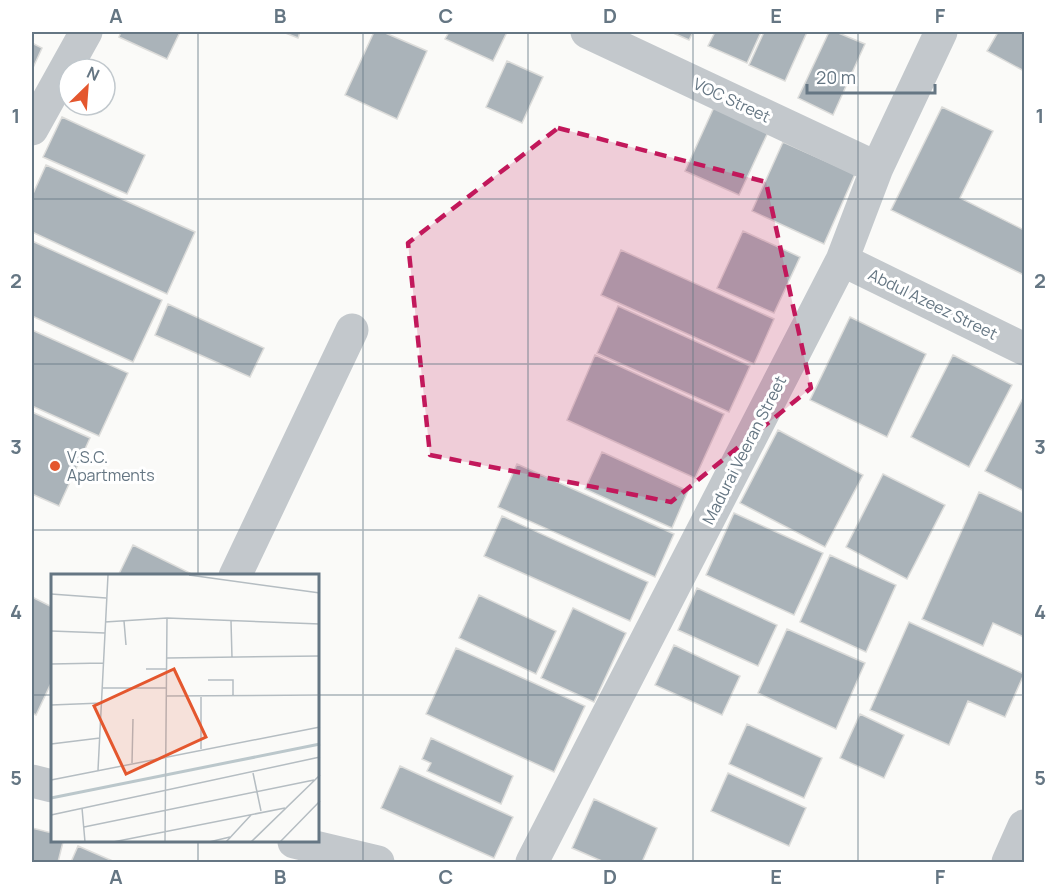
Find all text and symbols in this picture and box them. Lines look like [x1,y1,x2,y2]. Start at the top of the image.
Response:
text: A [109,2,123,29]
text: B [274,2,287,29]
text: C [439,2,453,29]
text: D [603,2,617,29]
text: E [770,2,782,29]
text: F [935,2,946,29]
north arrow [57,57,117,117]
scale bar [807,57,934,95]
text: N [83,61,103,86]
text: 20 m [816,65,856,89]
street label: VOC Street [690,73,774,127]
text: 1 [12,102,20,129]
text: 1 [1036,102,1044,129]
street label: Abdul Azeez Street [865,263,1001,345]
text: 2 [10,267,22,294]
text: 2 [1034,267,1046,294]
street label: Madurai Veeran Street [697,372,791,528]
text: 3 [10,433,22,460]
text: 3 [1034,433,1046,460]
place label: V.S.C. Apartments [67,446,155,486]
marker: V.S.C. Apartments [48,459,62,473]
inset map [51,574,320,843]
text: 4 [10,598,22,625]
text: 4 [1034,598,1046,625]
text: 5 [10,764,22,791]
text: 5 [1034,764,1046,791]
text: A [109,863,123,890]
text: B [274,863,287,890]
text: C [439,863,453,890]
text: D [603,863,617,890]
text: E [770,863,782,890]
text: F [935,863,946,890]

